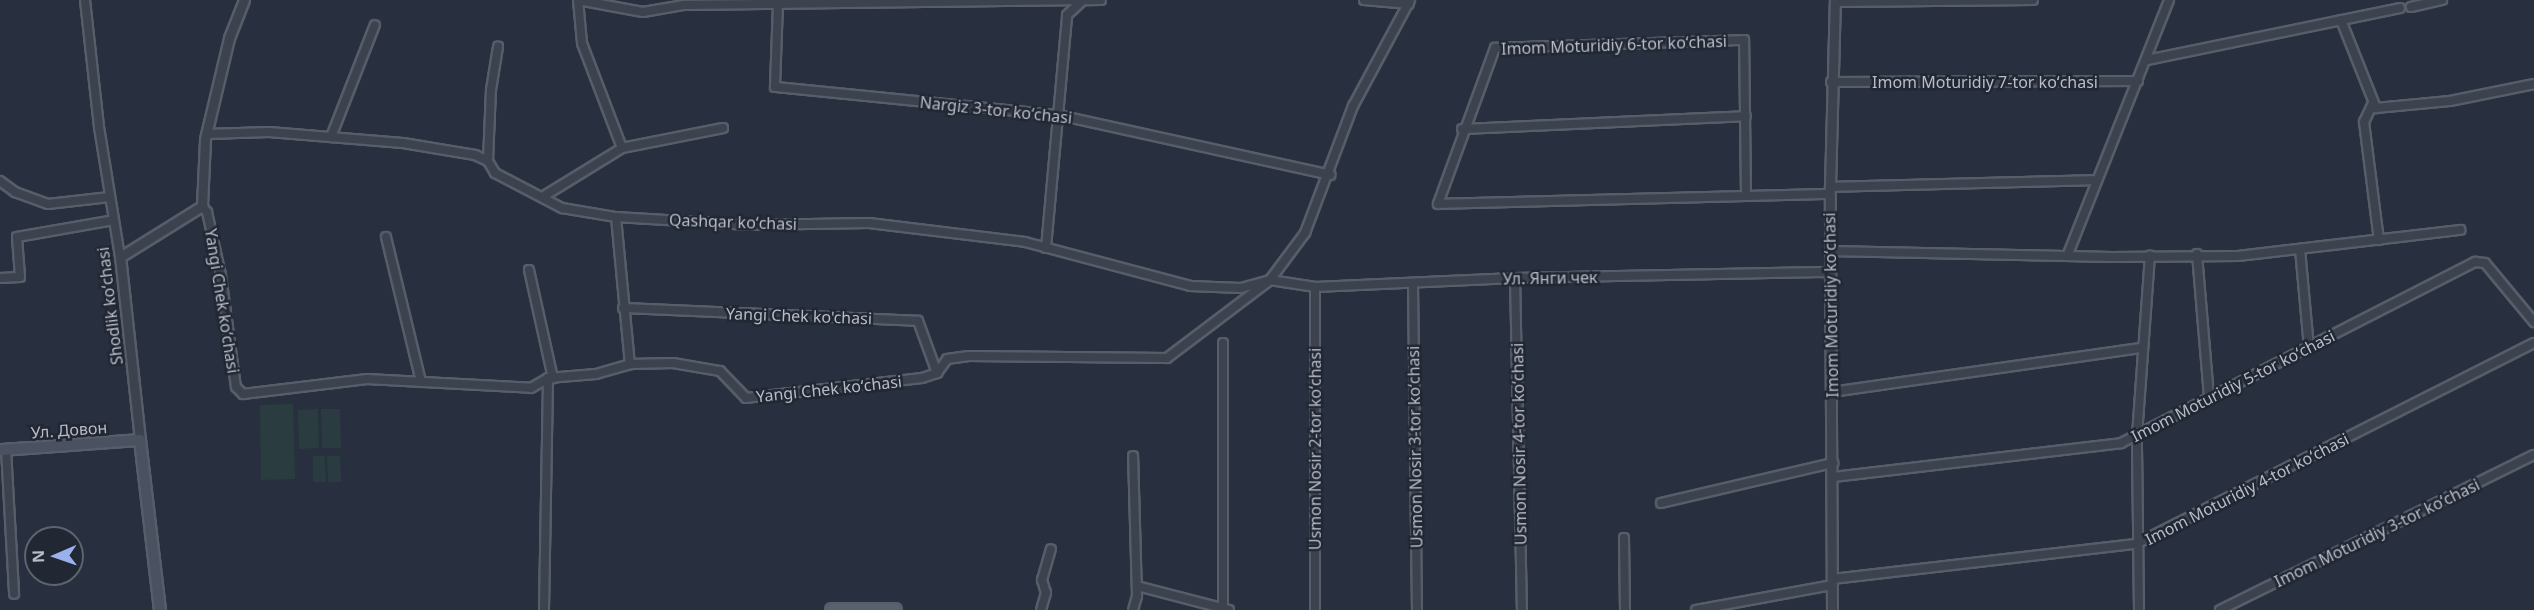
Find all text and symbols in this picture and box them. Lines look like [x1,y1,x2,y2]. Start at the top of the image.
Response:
street label: Imom Moturidiy 6-tor koʻchasi [1501,31,1727,59]
street label: Imom Moturidiy 7-tor koʻchasi [1872,72,2098,92]
street label: Nargiz 3-tor koʻchasi [919,92,1073,128]
street label: Qashqar koʻchasi [669,210,797,234]
street label: Imom Moturidiy koʻchasi [1820,212,1842,398]
street label: Yangi Chek koʻchasi [201,227,243,375]
street label: Shodlik koʻchasi [93,246,127,366]
street label: Ул. Янги чек [1502,268,1598,288]
street label: Yangi Chek ko'chasi [726,304,872,328]
street label: Imom Moturidiy 5-tor koʻchasi [2128,326,2338,446]
street label: Usmon Nosir 4-tor koʻchasi [1508,343,1530,545]
street label: Usmon Nosir 3-tor koʻchasi [1404,346,1426,548]
street label: Usmon Nosir 2-tor koʻchasi [1305,348,1325,550]
street label: Yangi Chek koʻchasi [755,372,903,406]
street label: Ул. Довон [30,418,108,442]
street label: Imom Moturidiy 4-tor koʻchasi [2142,429,2352,549]
street label: Imom Moturidiy 3-tor koʻchasi [2271,475,2483,591]
north arrow [24,526,84,586]
text: N [27,550,49,563]

